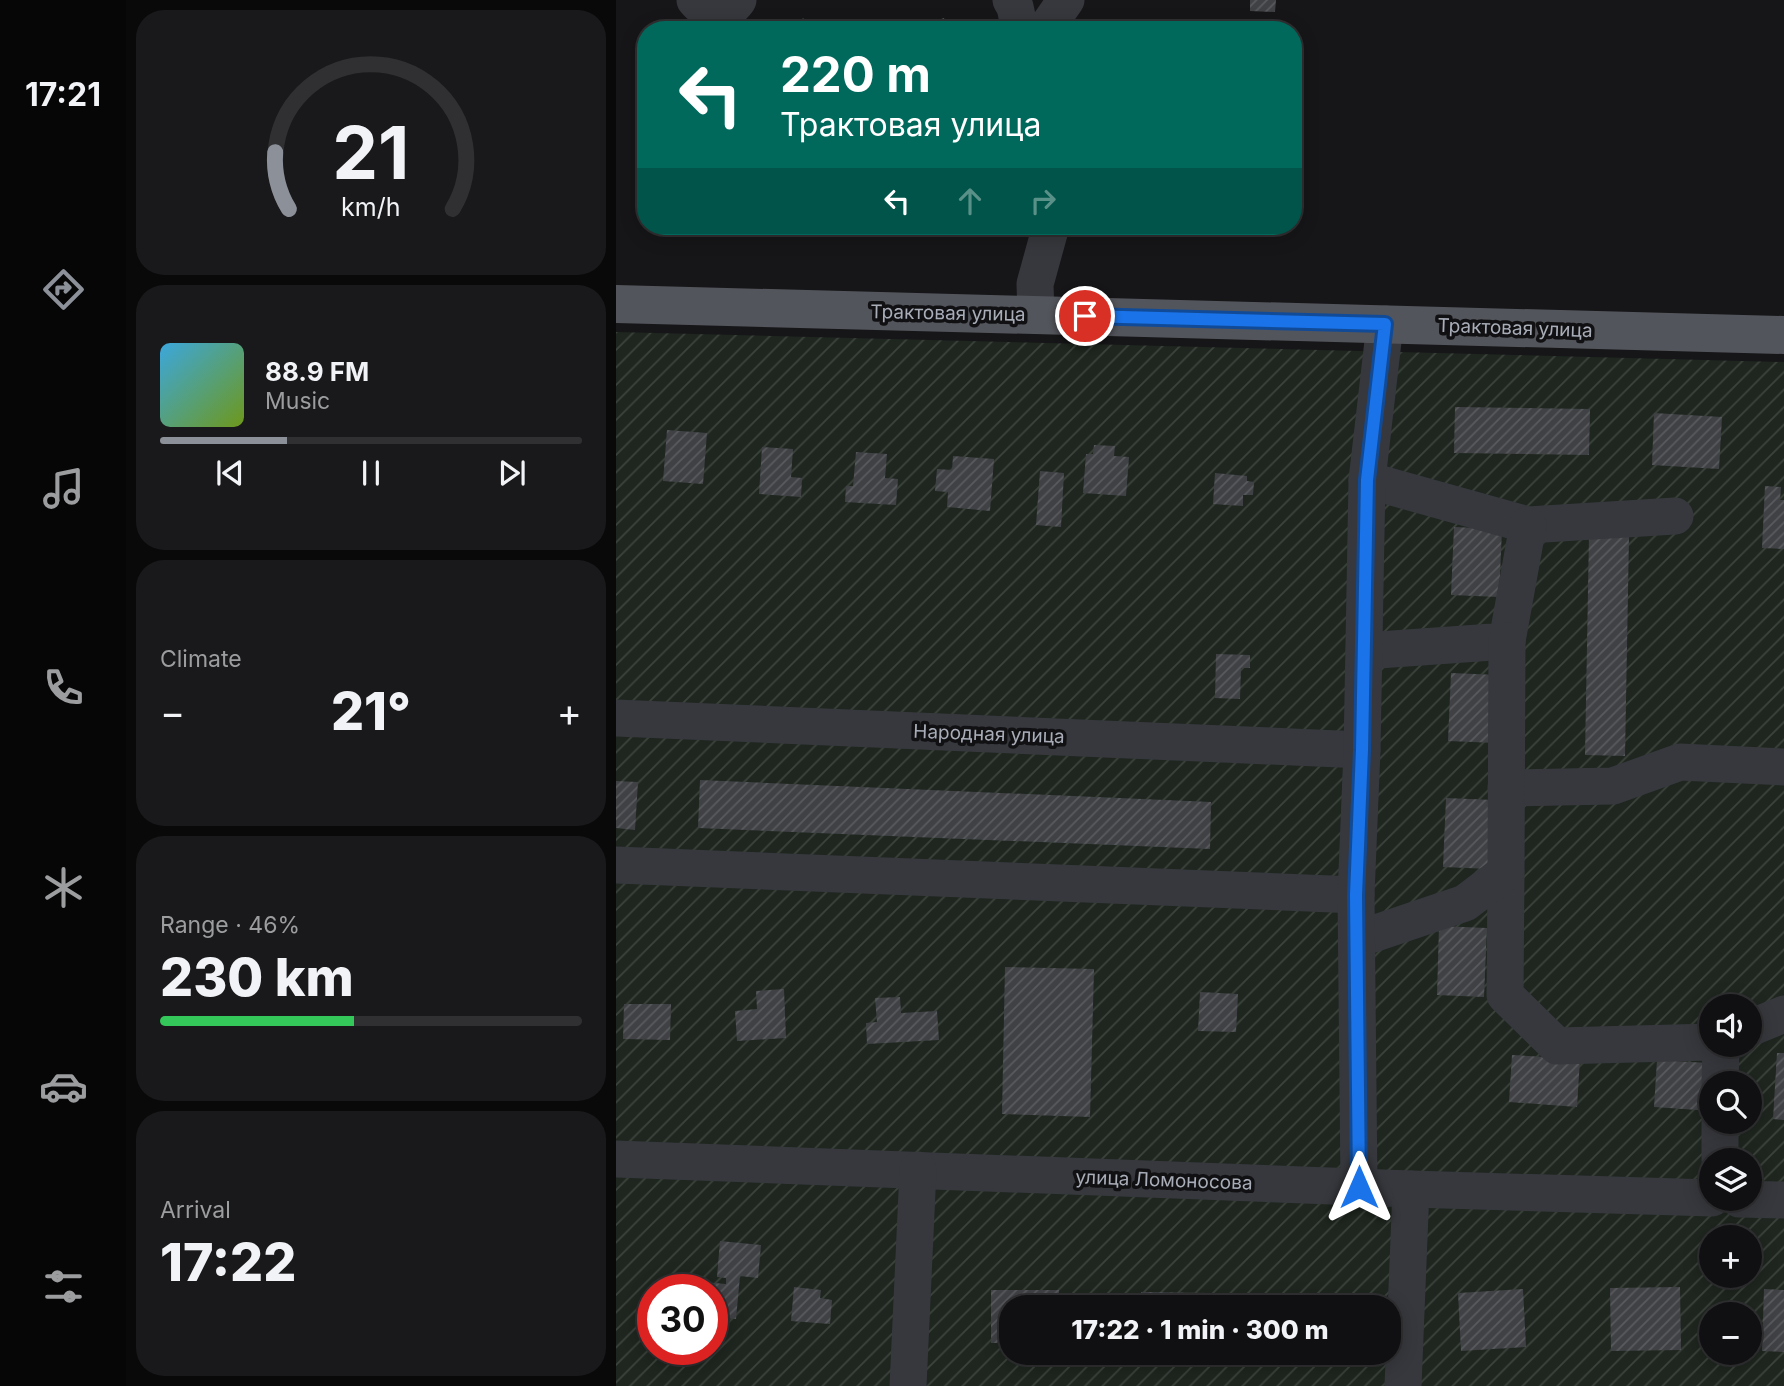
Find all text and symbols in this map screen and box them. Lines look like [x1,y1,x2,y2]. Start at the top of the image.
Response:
text: 220 m [780,45,931,104]
icon: left [665,49,756,140]
text: 17:21 [25,75,101,114]
text: Трактовая улица [780,105,1041,144]
text: 21 [332,108,410,197]
icon: left [878,182,916,220]
icon: ahead [951,182,989,220]
icon: right [1024,182,1062,220]
text: km/h [341,191,401,221]
icon: directions [39,265,88,314]
pin [1055,286,1115,346]
icon: arrive [1066,297,1104,335]
street label: Трактовая улица [870,300,1026,326]
street label: Трактовая улица [1437,314,1593,342]
text: 88.9 FM [265,356,369,387]
text: Music [265,387,330,415]
icon: previous [211,454,249,492]
icon: pause [352,454,390,492]
icon: next [493,454,531,492]
icon: music [39,464,88,513]
text: Climate [160,645,242,673]
icon: phone [39,663,88,712]
text: 21° [331,680,411,743]
text: − [160,689,185,735]
text: + [557,689,582,735]
street label: Народная улица [913,720,1065,748]
icon: climate [39,863,88,912]
text: Range · 46% [160,911,300,939]
text: 230 km [160,946,354,1009]
map controls [1699,994,1762,1365]
button: sound [1699,994,1762,1057]
icon: car [39,1062,88,1111]
button: search [1699,1071,1762,1134]
button: layers [1699,1148,1762,1211]
position arrow [1322,1150,1396,1224]
street label: улица Ломоносова [1075,1165,1253,1195]
text: Arrival [160,1196,231,1224]
button: + [1699,1225,1762,1288]
text: 17:22 [160,1231,296,1294]
icon: filters [39,1262,88,1311]
speed limit sign: 30 [637,1274,728,1365]
button: − [1699,1302,1762,1365]
text: 17:22 · 1 min · 300 m [1071,1314,1329,1345]

